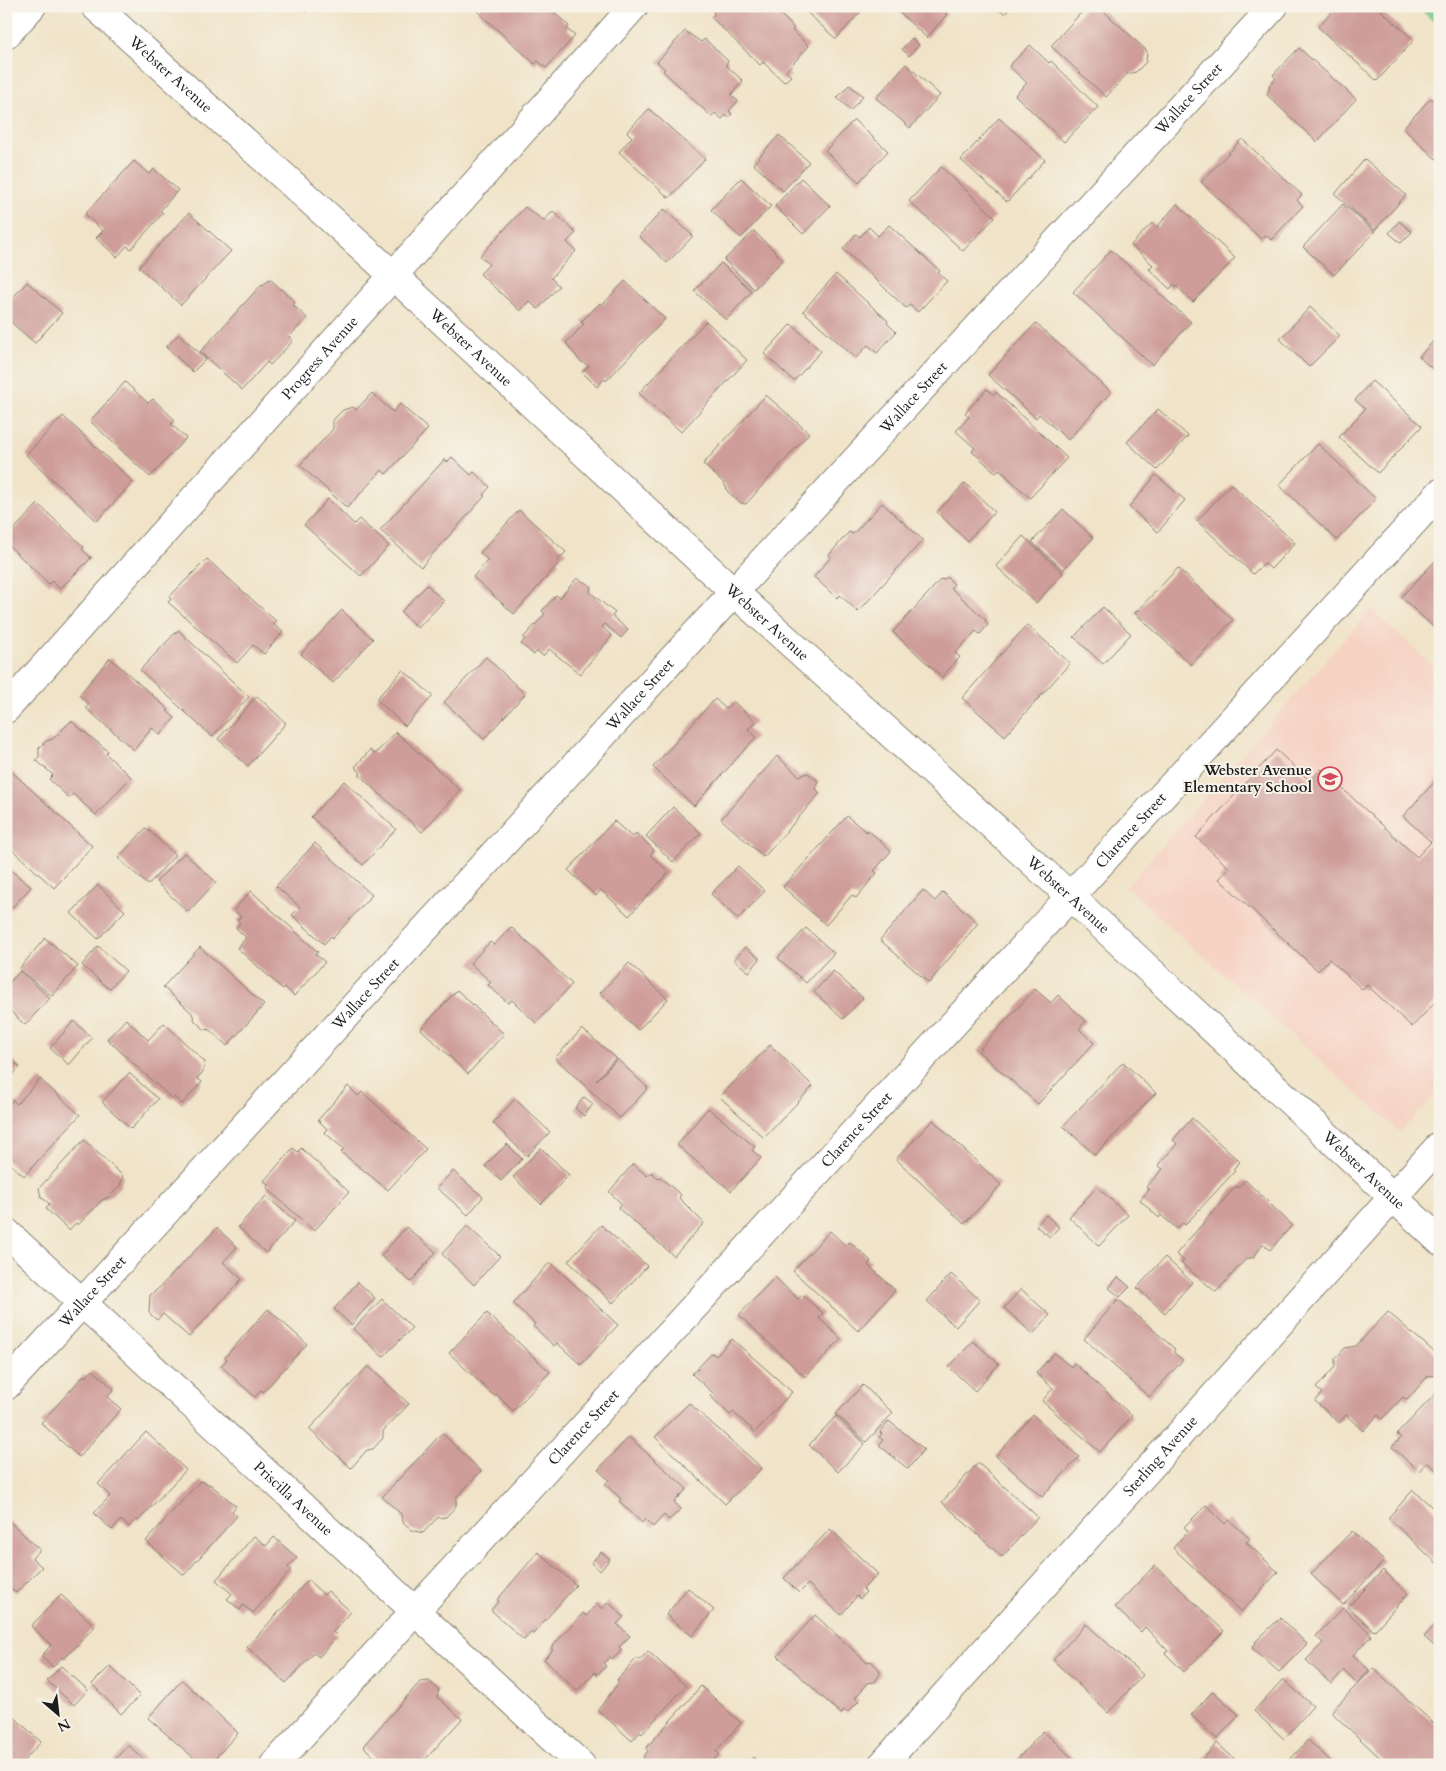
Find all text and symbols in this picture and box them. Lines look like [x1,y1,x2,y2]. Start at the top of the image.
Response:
street label: Webster Avenue [124,31,217,118]
street label: Wallace Street [1150,58,1227,140]
street label: Webster Avenue [425,303,517,391]
street label: Progress Avenue [277,311,363,404]
street label: Wallace Street [875,357,952,438]
street label: Webster Avenue [721,578,814,665]
street label: Wallace Street [601,654,678,736]
place label: Webster Avenue Elementary School [1183,760,1313,797]
school or university icon: Webster Avenue Elementary School [1317,766,1343,792]
street label: Clarence Street [1091,788,1171,873]
street label: Webster Avenue [1022,851,1114,938]
street label: Wallace Street [327,953,404,1035]
street label: Clarence Street [817,1087,897,1172]
street label: Webster Avenue [1318,1126,1410,1214]
street label: Wallace Street [54,1251,131,1333]
street label: Clarence Street [544,1385,624,1470]
street label: Sterling Avenue [1119,1411,1202,1500]
street label: Priscilla Avenue [249,1457,338,1540]
north arrow [32,1688,82,1738]
text: N [54,1714,74,1736]

